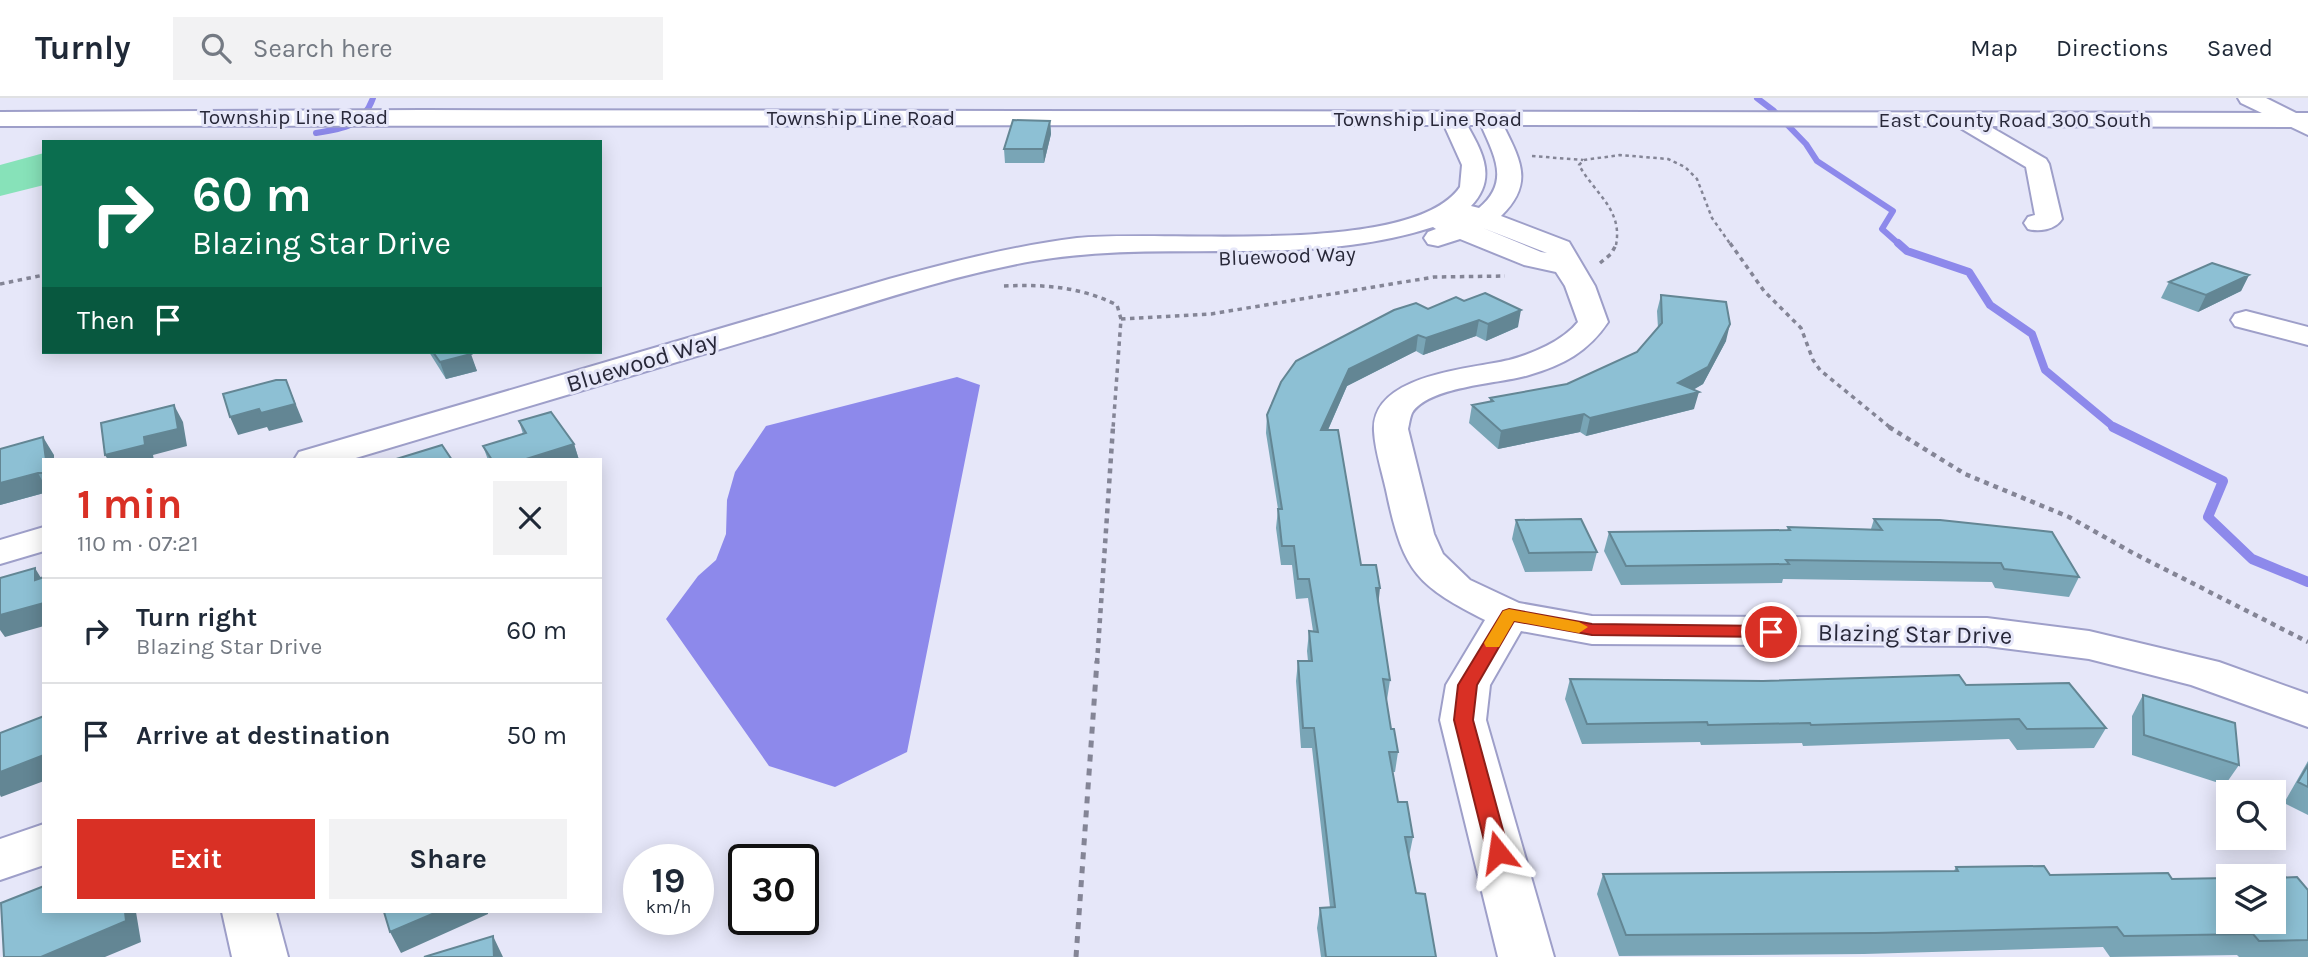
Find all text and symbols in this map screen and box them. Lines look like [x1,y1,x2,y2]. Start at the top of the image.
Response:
search box [173,17,663,80]
text: Turnly [35,29,131,67]
icon: search [197,29,235,67]
text: Search here [253,33,393,64]
text: Map [1970,34,2018,62]
text: Directions [2056,34,2169,62]
text: Saved [2207,34,2273,62]
street label: Township Line Road [200,105,388,129]
street label: Township Line Road [767,106,955,130]
street label: Township Line Road [1334,107,1522,131]
street label: East County Road 300 South [1879,108,2151,132]
text: 60 m [192,166,312,223]
icon: right [77,168,168,259]
text: Blazing Star Drive [192,225,451,262]
street label: Bluewood Way [1218,242,1356,270]
icon: arrive [149,301,187,339]
text: Then [77,305,135,336]
street label: Bluewood Way [563,326,721,398]
text: 1 min [77,479,182,529]
button: close [493,481,567,555]
text: 110 m · 07:21 [77,530,199,557]
text: Turn right [136,602,257,633]
pin [1741,602,1801,662]
icon: right [77,612,115,650]
icon: arrive [1752,613,1790,651]
text: 60 m [506,615,567,646]
street label: Blazing Star Drive [1818,618,2012,650]
text: Blazing Star Drive [136,633,322,660]
icon: arrive [77,717,115,755]
text: Arrive at destination [136,720,390,751]
text: 50 m [506,720,567,751]
map controls [2216,780,2286,934]
button: search [2216,780,2286,850]
position arrow [1461,815,1535,889]
button: Exit [77,819,315,899]
button: Share [329,819,567,899]
speed limit sign: 30 [728,844,819,935]
text: 19 [652,860,685,901]
button: layers [2216,864,2286,934]
text: km/h [646,896,691,918]

